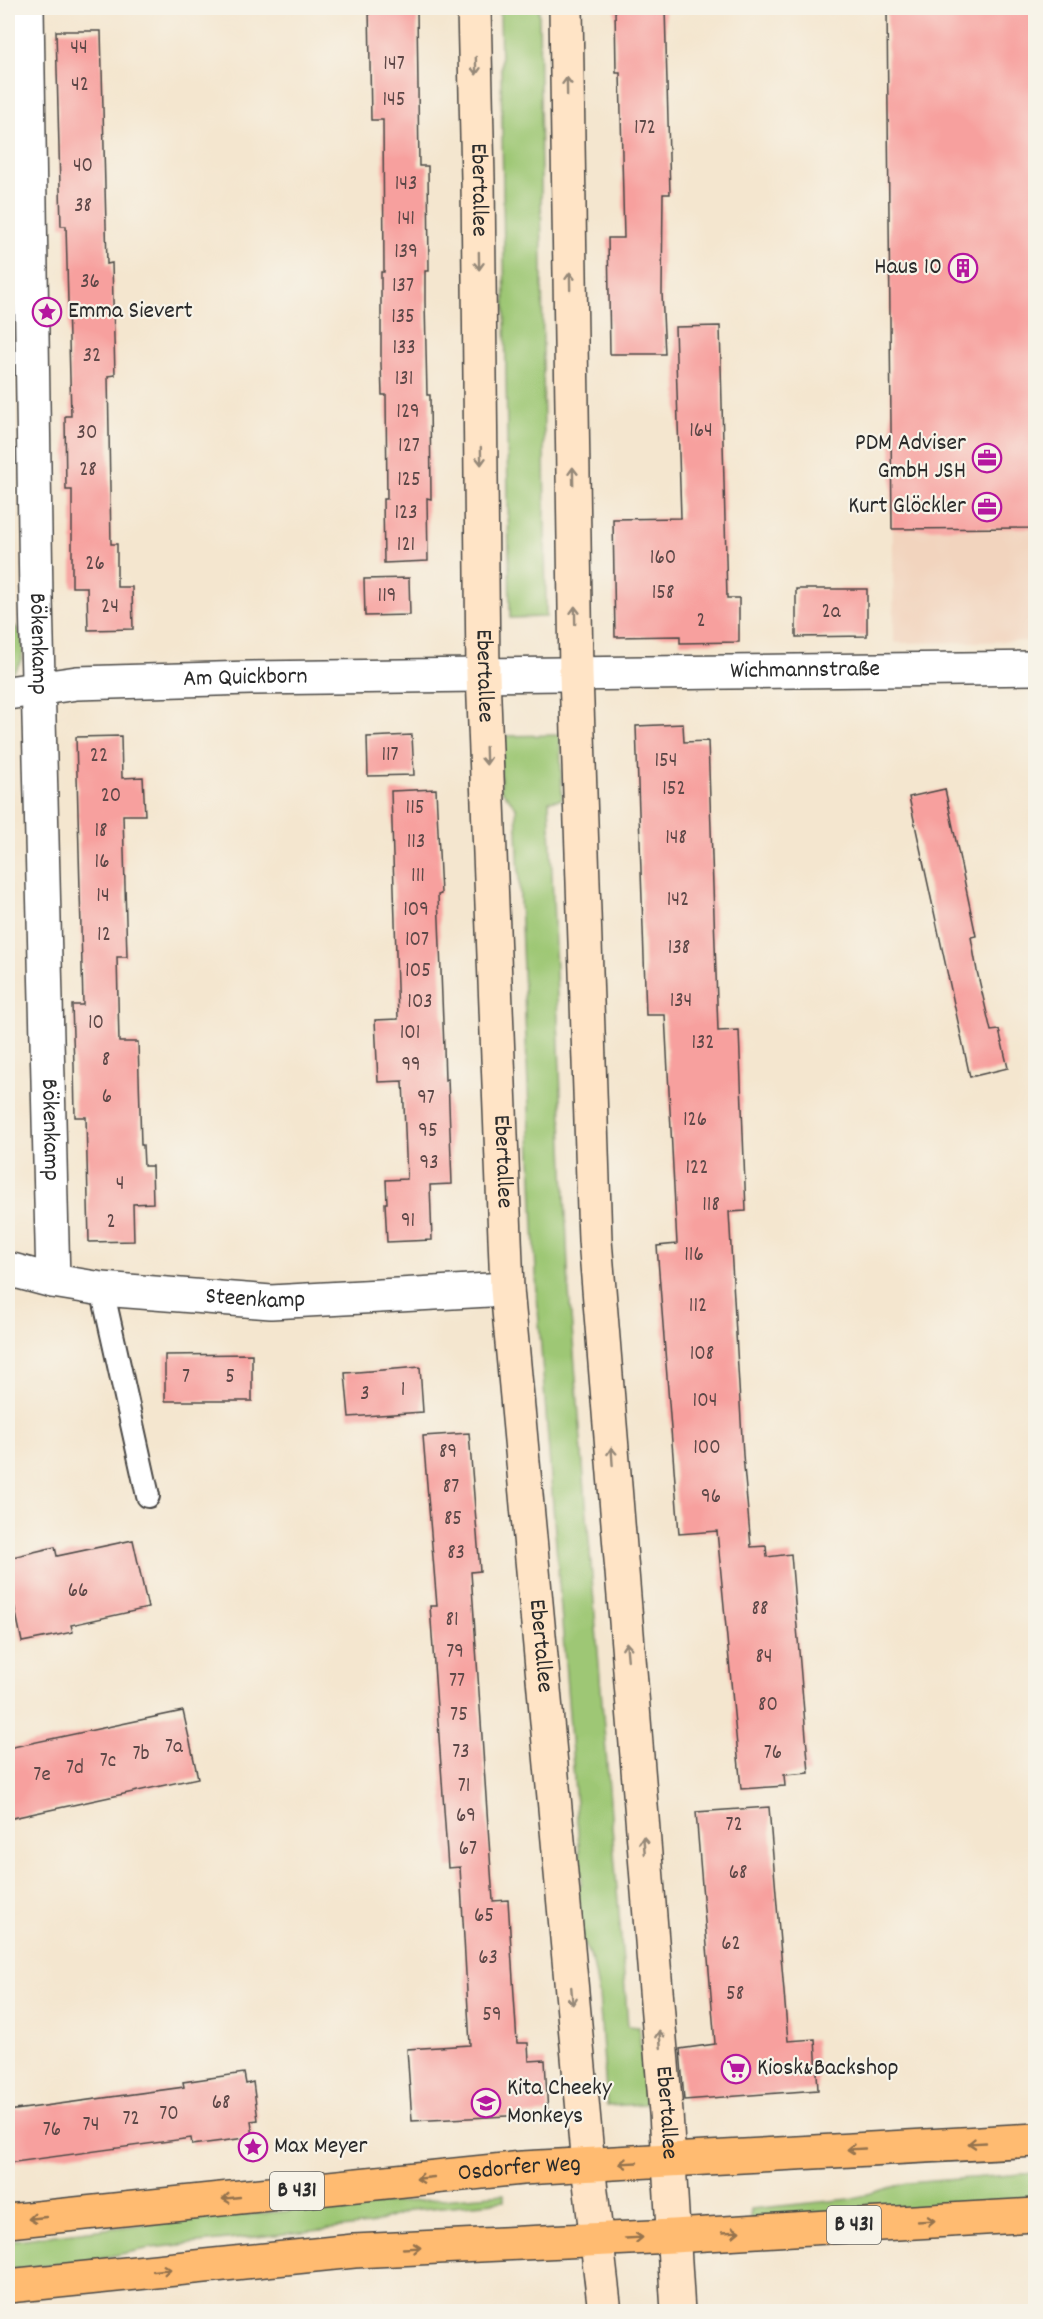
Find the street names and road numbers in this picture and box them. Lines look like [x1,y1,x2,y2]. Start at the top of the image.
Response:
street label: Ebertallee [460,143,496,237]
street label: Bökenkamp [19,592,55,695]
street label: Ebertallee [466,629,502,723]
street label: Wichmannstraße [730,653,880,689]
street label: Am Quickborn [183,660,308,697]
street label: Bökenkamp [31,1078,68,1181]
street label: Ebertallee [483,1114,521,1209]
street label: Steenkamp [204,1280,306,1319]
street label: Ebertallee [519,1598,561,1694]
street label: Ebertallee [645,2065,686,2160]
street label: Osdorfer Weg [456,2148,582,2191]
road number: B 431 [270,2172,324,2210]
road number: B 431 [827,2206,881,2244]

